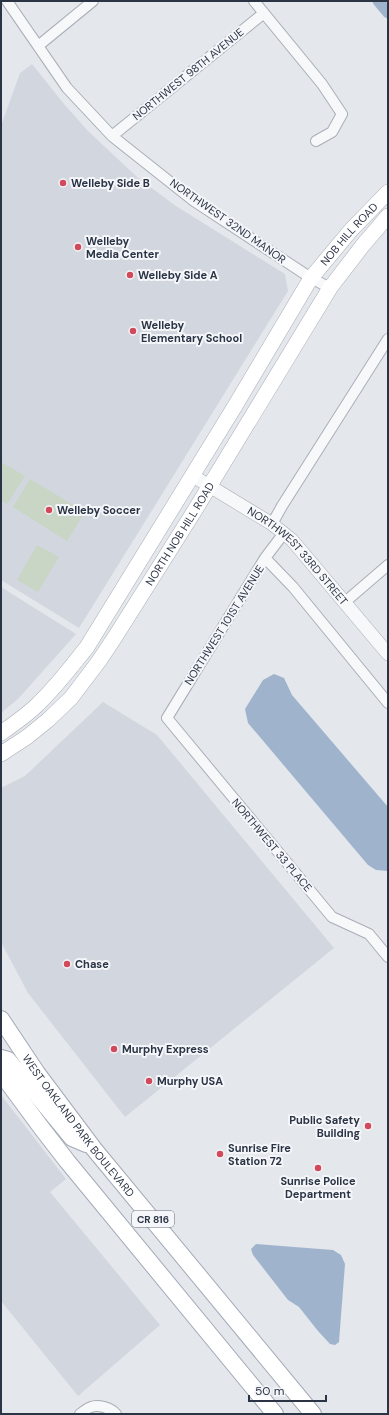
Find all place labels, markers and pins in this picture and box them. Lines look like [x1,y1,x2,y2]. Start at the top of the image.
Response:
place label: Welleby Side B [71,176,150,190]
marker: Welleby Side B [58,178,68,188]
place label: Welleby Media Center [86,234,159,261]
marker: Welleby Media Center [73,242,83,252]
place label: Welleby Side A [138,268,218,282]
marker: Welleby Side A [125,270,135,280]
place label: Welleby Elementary School [141,318,242,345]
marker: Welleby Elementary School [128,326,138,336]
place label: Welleby Soccer [57,503,141,517]
marker: Welleby Soccer [44,505,54,515]
place label: Chase [75,957,109,971]
marker: Chase [62,959,72,969]
place label: Murphy Express [122,1042,209,1056]
marker: Murphy Express [109,1044,119,1054]
place label: Murphy USA [157,1074,223,1088]
marker: Murphy USA [144,1076,154,1086]
place label: Public Safety Building [289,1113,360,1140]
marker: Public Safety Building [363,1121,373,1131]
place label: Sunrise Fire Station 72 [228,1141,291,1168]
marker: Sunrise Fire Station 72 [215,1149,225,1159]
marker: Sunrise Police Department [313,1163,323,1173]
place label: Sunrise Police Department [280,1174,356,1201]

